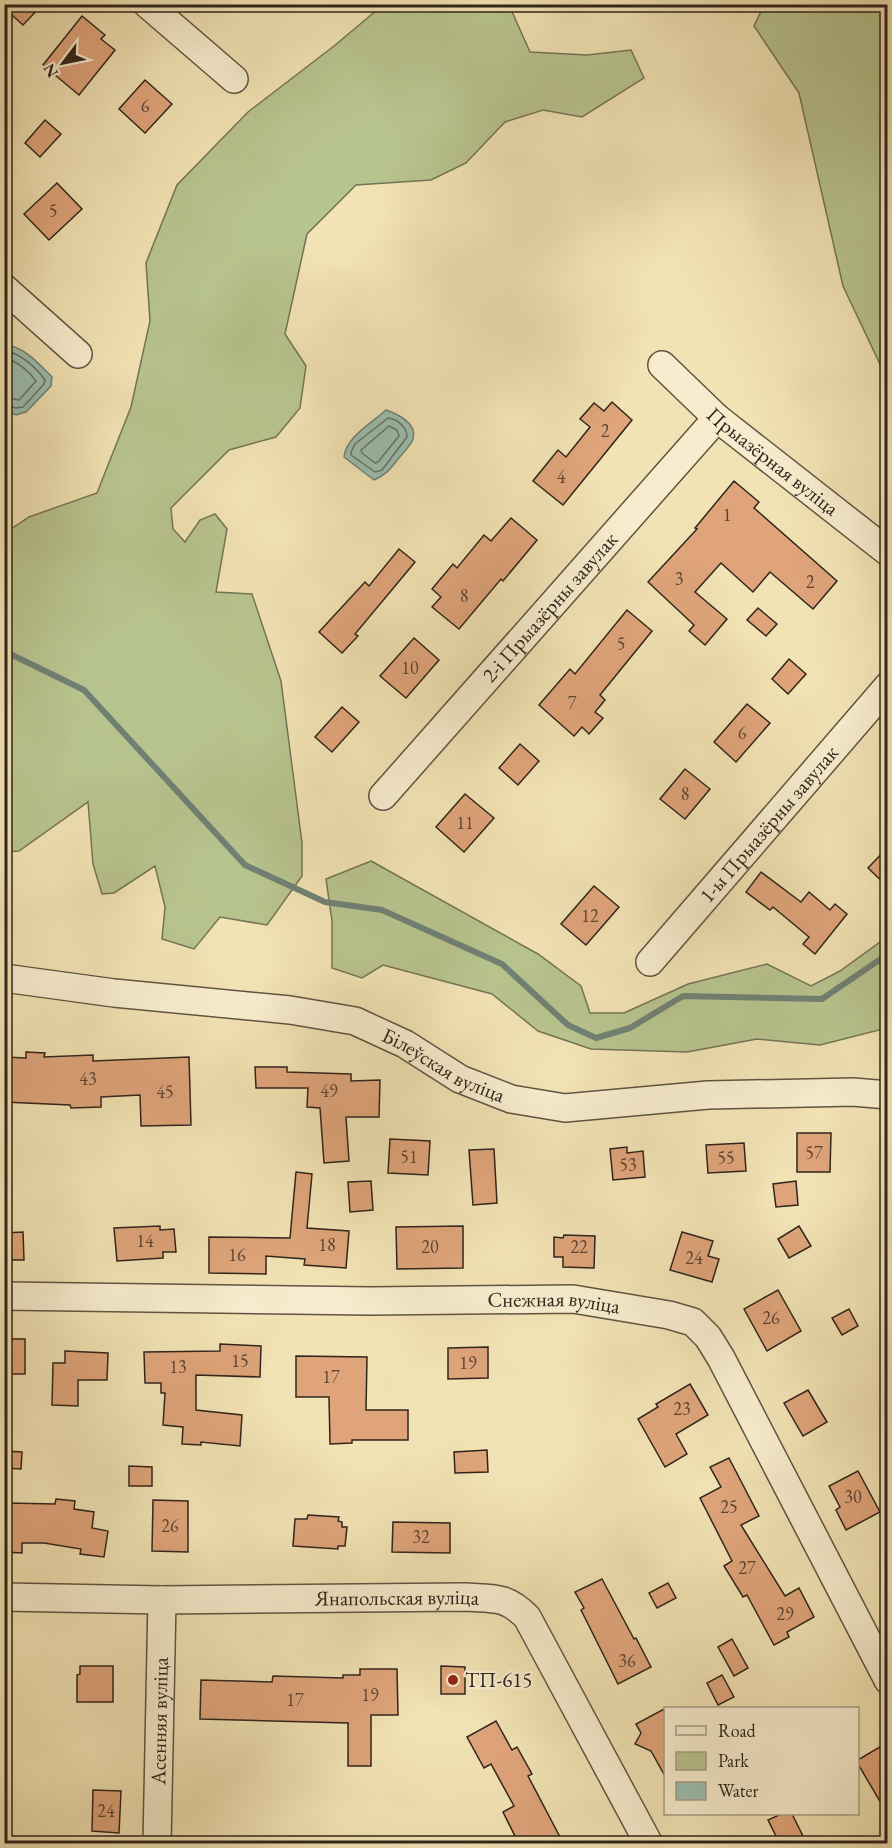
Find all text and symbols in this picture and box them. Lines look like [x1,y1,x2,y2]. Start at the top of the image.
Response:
north arrow [33,33,93,93]
text: N [38,60,63,82]
house number: 6 [141,94,150,117]
house number: 5 [49,199,57,222]
street label: Прыазёрная вуліца [701,401,845,522]
house number: 2 [601,419,610,442]
house number: 4 [557,465,566,488]
house number: 1 [723,503,731,526]
street label: 2-і Прыазёрны завулак [476,526,623,688]
house number: 3 [675,567,683,590]
house number: 2 [806,570,815,593]
house number: 8 [460,584,468,607]
house number: 5 [617,632,625,655]
house number: 10 [401,656,419,679]
house number: 7 [568,691,577,714]
house number: 6 [738,721,747,744]
street label: 1-ы Прыазёрны завулак [693,739,844,908]
house number: 8 [681,782,689,805]
house number: 11 [456,811,474,834]
house number: 12 [581,904,599,927]
street label: Білеўская вуліца [378,1021,510,1109]
house number: 43 [79,1067,97,1090]
house number: 49 [320,1079,338,1102]
house number: 45 [156,1080,174,1103]
house number: 57 [805,1141,823,1164]
house number: 51 [400,1145,418,1168]
house number: 55 [717,1146,735,1169]
house number: 53 [619,1153,637,1176]
house number: 14 [136,1229,154,1252]
house number: 18 [318,1233,336,1256]
house number: 20 [421,1235,439,1258]
house number: 22 [570,1235,588,1258]
house number: 16 [228,1243,246,1266]
house number: 24 [685,1246,703,1269]
street label: Снежная вуліца [487,1285,623,1320]
house number: 26 [762,1306,780,1329]
house number: 15 [231,1349,249,1372]
house number: 19 [459,1351,477,1374]
house number: 13 [169,1355,187,1378]
house number: 17 [322,1365,340,1388]
house number: 23 [673,1397,691,1420]
house number: 30 [844,1485,862,1508]
house number: 25 [720,1495,738,1518]
house number: 26 [161,1514,179,1537]
house number: 32 [412,1525,430,1548]
house number: 27 [738,1556,756,1579]
street label: Янапольская вуліца [314,1583,480,1611]
house number: 29 [776,1602,794,1625]
house number: 36 [618,1649,636,1672]
street label: Асенняя вуліца [144,1656,174,1786]
place label: ТП-615 [465,1666,532,1693]
marker: ТП-615 [446,1673,460,1687]
house number: 19 [361,1683,379,1706]
house number: 17 [286,1688,304,1711]
legend [664,1707,859,1815]
text: Road [718,1719,757,1742]
text: Park [718,1749,749,1772]
text: Water [718,1779,759,1802]
house number: 24 [97,1799,115,1822]

